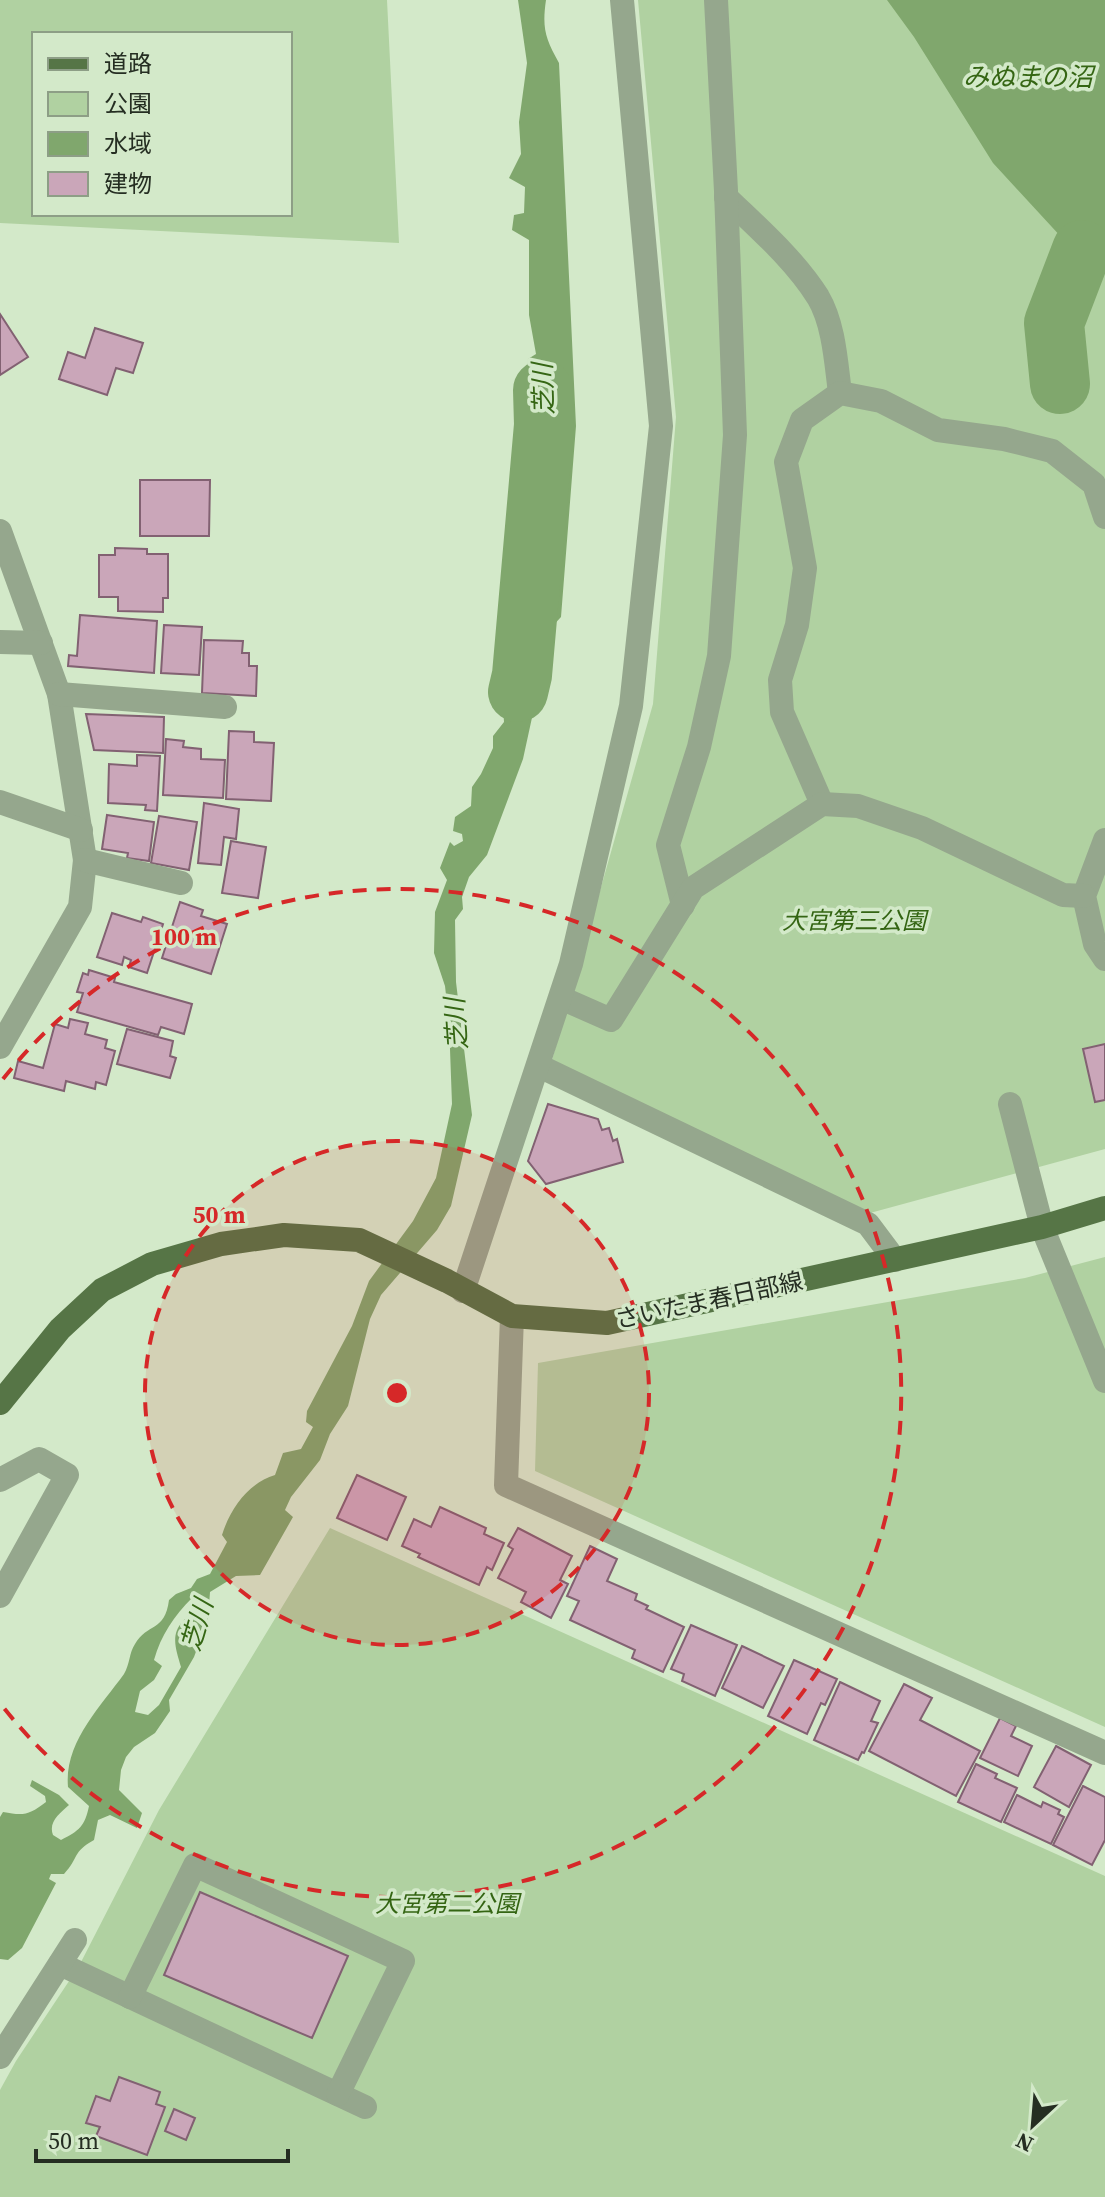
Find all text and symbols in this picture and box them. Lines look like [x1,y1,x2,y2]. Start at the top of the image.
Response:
legend [32,32,292,216]
text: 道路 [104,47,152,80]
water label: みぬまの沼 [963,59,1097,95]
text: 公園 [104,87,152,120]
text: 水域 [104,127,152,160]
text: 建物 [104,167,152,200]
water label: 芝川 [524,359,562,416]
park label: 大宮第三公園 [782,904,929,937]
text: 100 m [151,920,217,953]
water label: 芝川 [436,994,476,1051]
text: 50 m [193,1198,246,1231]
street label: さいたま春日部線 [612,1264,806,1336]
centre of rings [383,1379,411,1407]
water label: 芝川 [173,1592,222,1655]
park label: 大宮第二公園 [375,1887,522,1920]
north arrow [993,2085,1073,2165]
scale bar [36,2113,288,2163]
text: 50 m [48,2124,99,2157]
text: N [1010,2126,1038,2160]

